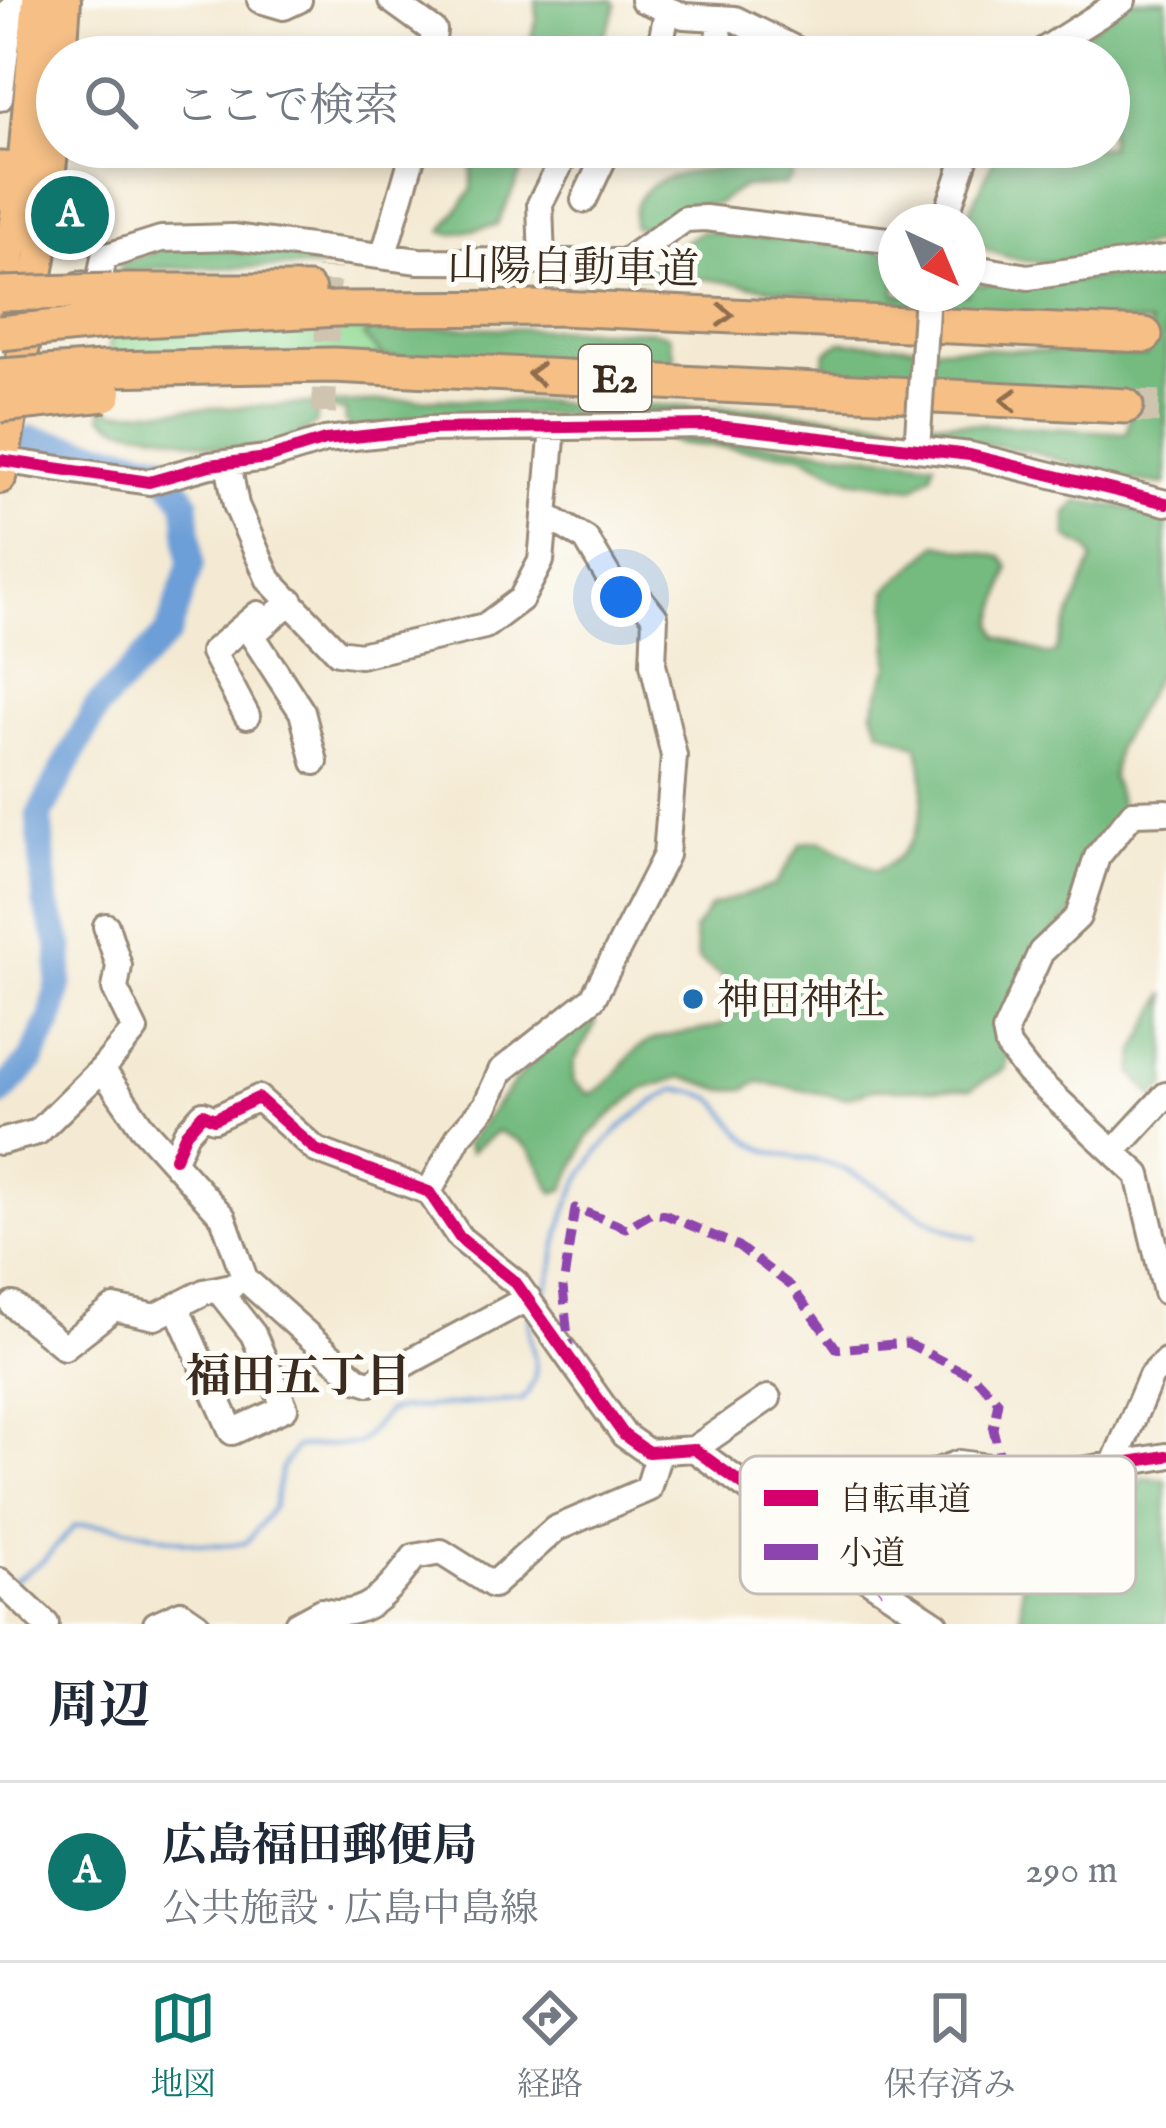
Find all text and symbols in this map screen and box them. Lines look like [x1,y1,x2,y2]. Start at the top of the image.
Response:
search box [36,36,1130,168]
icon: search [78,69,144,135]
text: ここで検索 [174,79,399,136]
pin: A [31,170,109,260]
north arrow [878,204,986,312]
street label: 山陽自動車道 [446,241,699,298]
one-way arrow [717,302,735,328]
road number: E2 [579,345,651,411]
one-way arrow [526,361,545,387]
one-way arrow [999,387,1018,413]
your location [591,567,651,627]
place label: 神田神社 [717,976,885,1029]
marker: 神田神社 [680,986,706,1012]
district label: 福田五丁目 [185,1350,411,1407]
legend [740,1456,1136,1594]
text: 自転車道 [839,1480,971,1522]
text: 小道 [839,1534,905,1576]
text: 周辺 [48,1676,150,1741]
text: 広島福田郵便局 [162,1819,477,1876]
text: A [74,1847,100,1896]
text: 290 m [1025,1847,1118,1896]
text: 公共施設 · 広島中島線 [162,1886,539,1935]
tab: 地図 [150,1985,216,2107]
tab: 経路 [517,1985,583,2107]
tab: 保存済み [884,1985,1016,2107]

